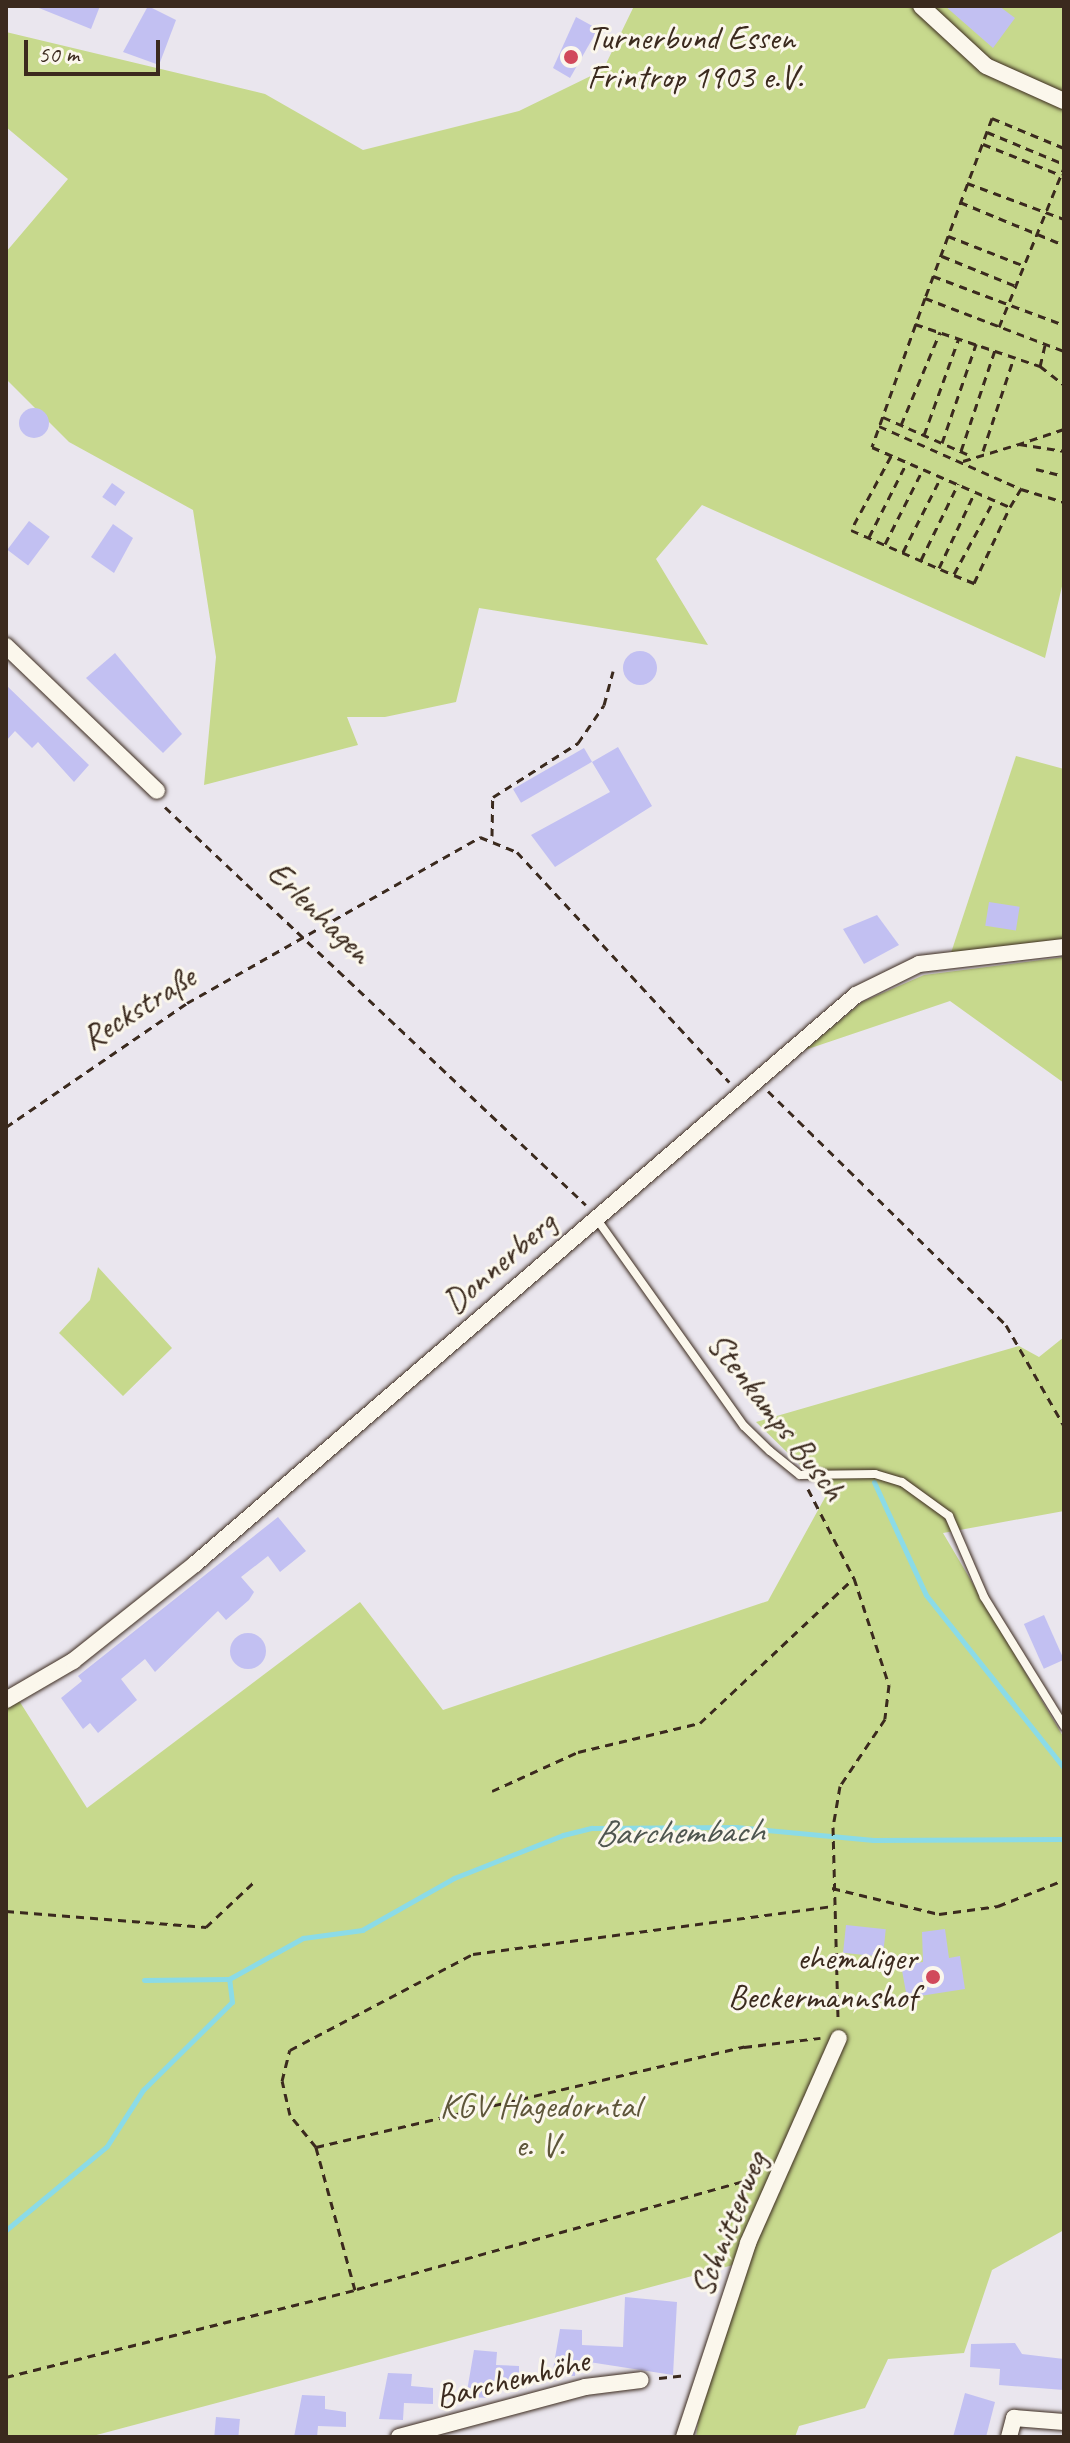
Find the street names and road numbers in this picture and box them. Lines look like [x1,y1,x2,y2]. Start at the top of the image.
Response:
street label: Erlenhagen [259,852,381,972]
street label: Reckstraße [73,956,203,1058]
street label: Donnerberg [434,1202,564,1322]
street label: Stenkamps Busch [699,1324,855,1508]
street label: Schnitterweg [681,2146,775,2302]
street label: Barchemhöhe [431,2339,593,2417]

